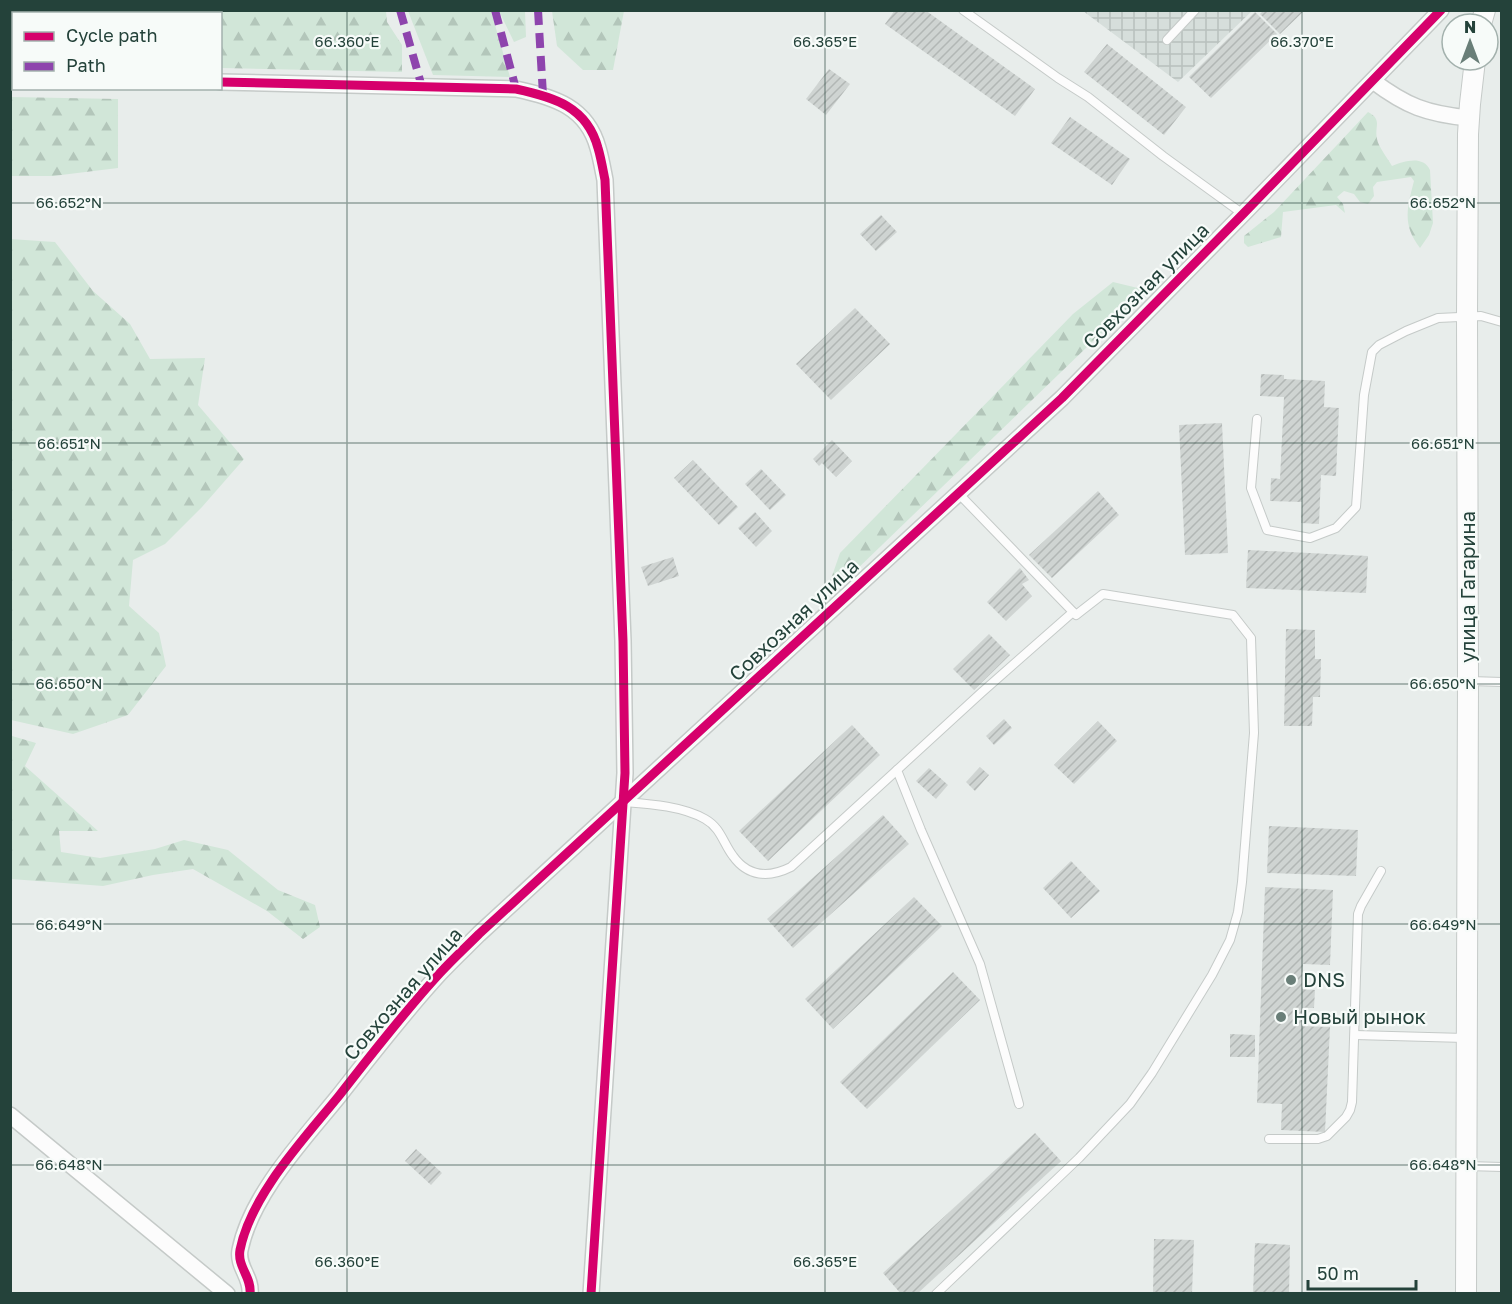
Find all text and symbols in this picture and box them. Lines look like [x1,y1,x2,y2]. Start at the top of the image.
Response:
legend [12,12,222,90]
north arrow [1440,12,1500,72]
text: N [1464,17,1476,37]
text: Cycle path [66,24,158,46]
text: 66.360°E [315,32,379,50]
text: 66.365°E [793,32,857,50]
text: 66.370°E [1270,32,1334,50]
text: Path [66,54,106,76]
text: 66.652°N [36,193,102,211]
text: 66.652°N [1410,193,1476,211]
street label: Совхозная улица [1077,217,1213,353]
text: 66.651°N [37,434,101,452]
text: 66.651°N [1411,434,1475,452]
street label: улица Гагарина [1455,511,1479,663]
street label: Совхозная улица [724,553,863,685]
text: 66.650°N [36,674,102,692]
text: 66.650°N [1410,674,1476,692]
text: 66.649°N [35,915,103,933]
text: 66.649°N [1409,915,1477,933]
street label: Совхозная улица [338,922,467,1065]
place label: DNS [1303,967,1345,991]
marker: DNS [1284,973,1298,987]
place label: Новый рынок [1293,1004,1426,1028]
marker: Новый рынок [1274,1010,1288,1024]
text: 66.648°N [35,1155,103,1173]
text: 66.648°N [1409,1155,1477,1173]
text: 66.360°E [315,1252,379,1270]
text: 66.365°E [793,1252,857,1270]
scale bar [1308,1253,1416,1291]
text: 50 m [1317,1262,1359,1284]

